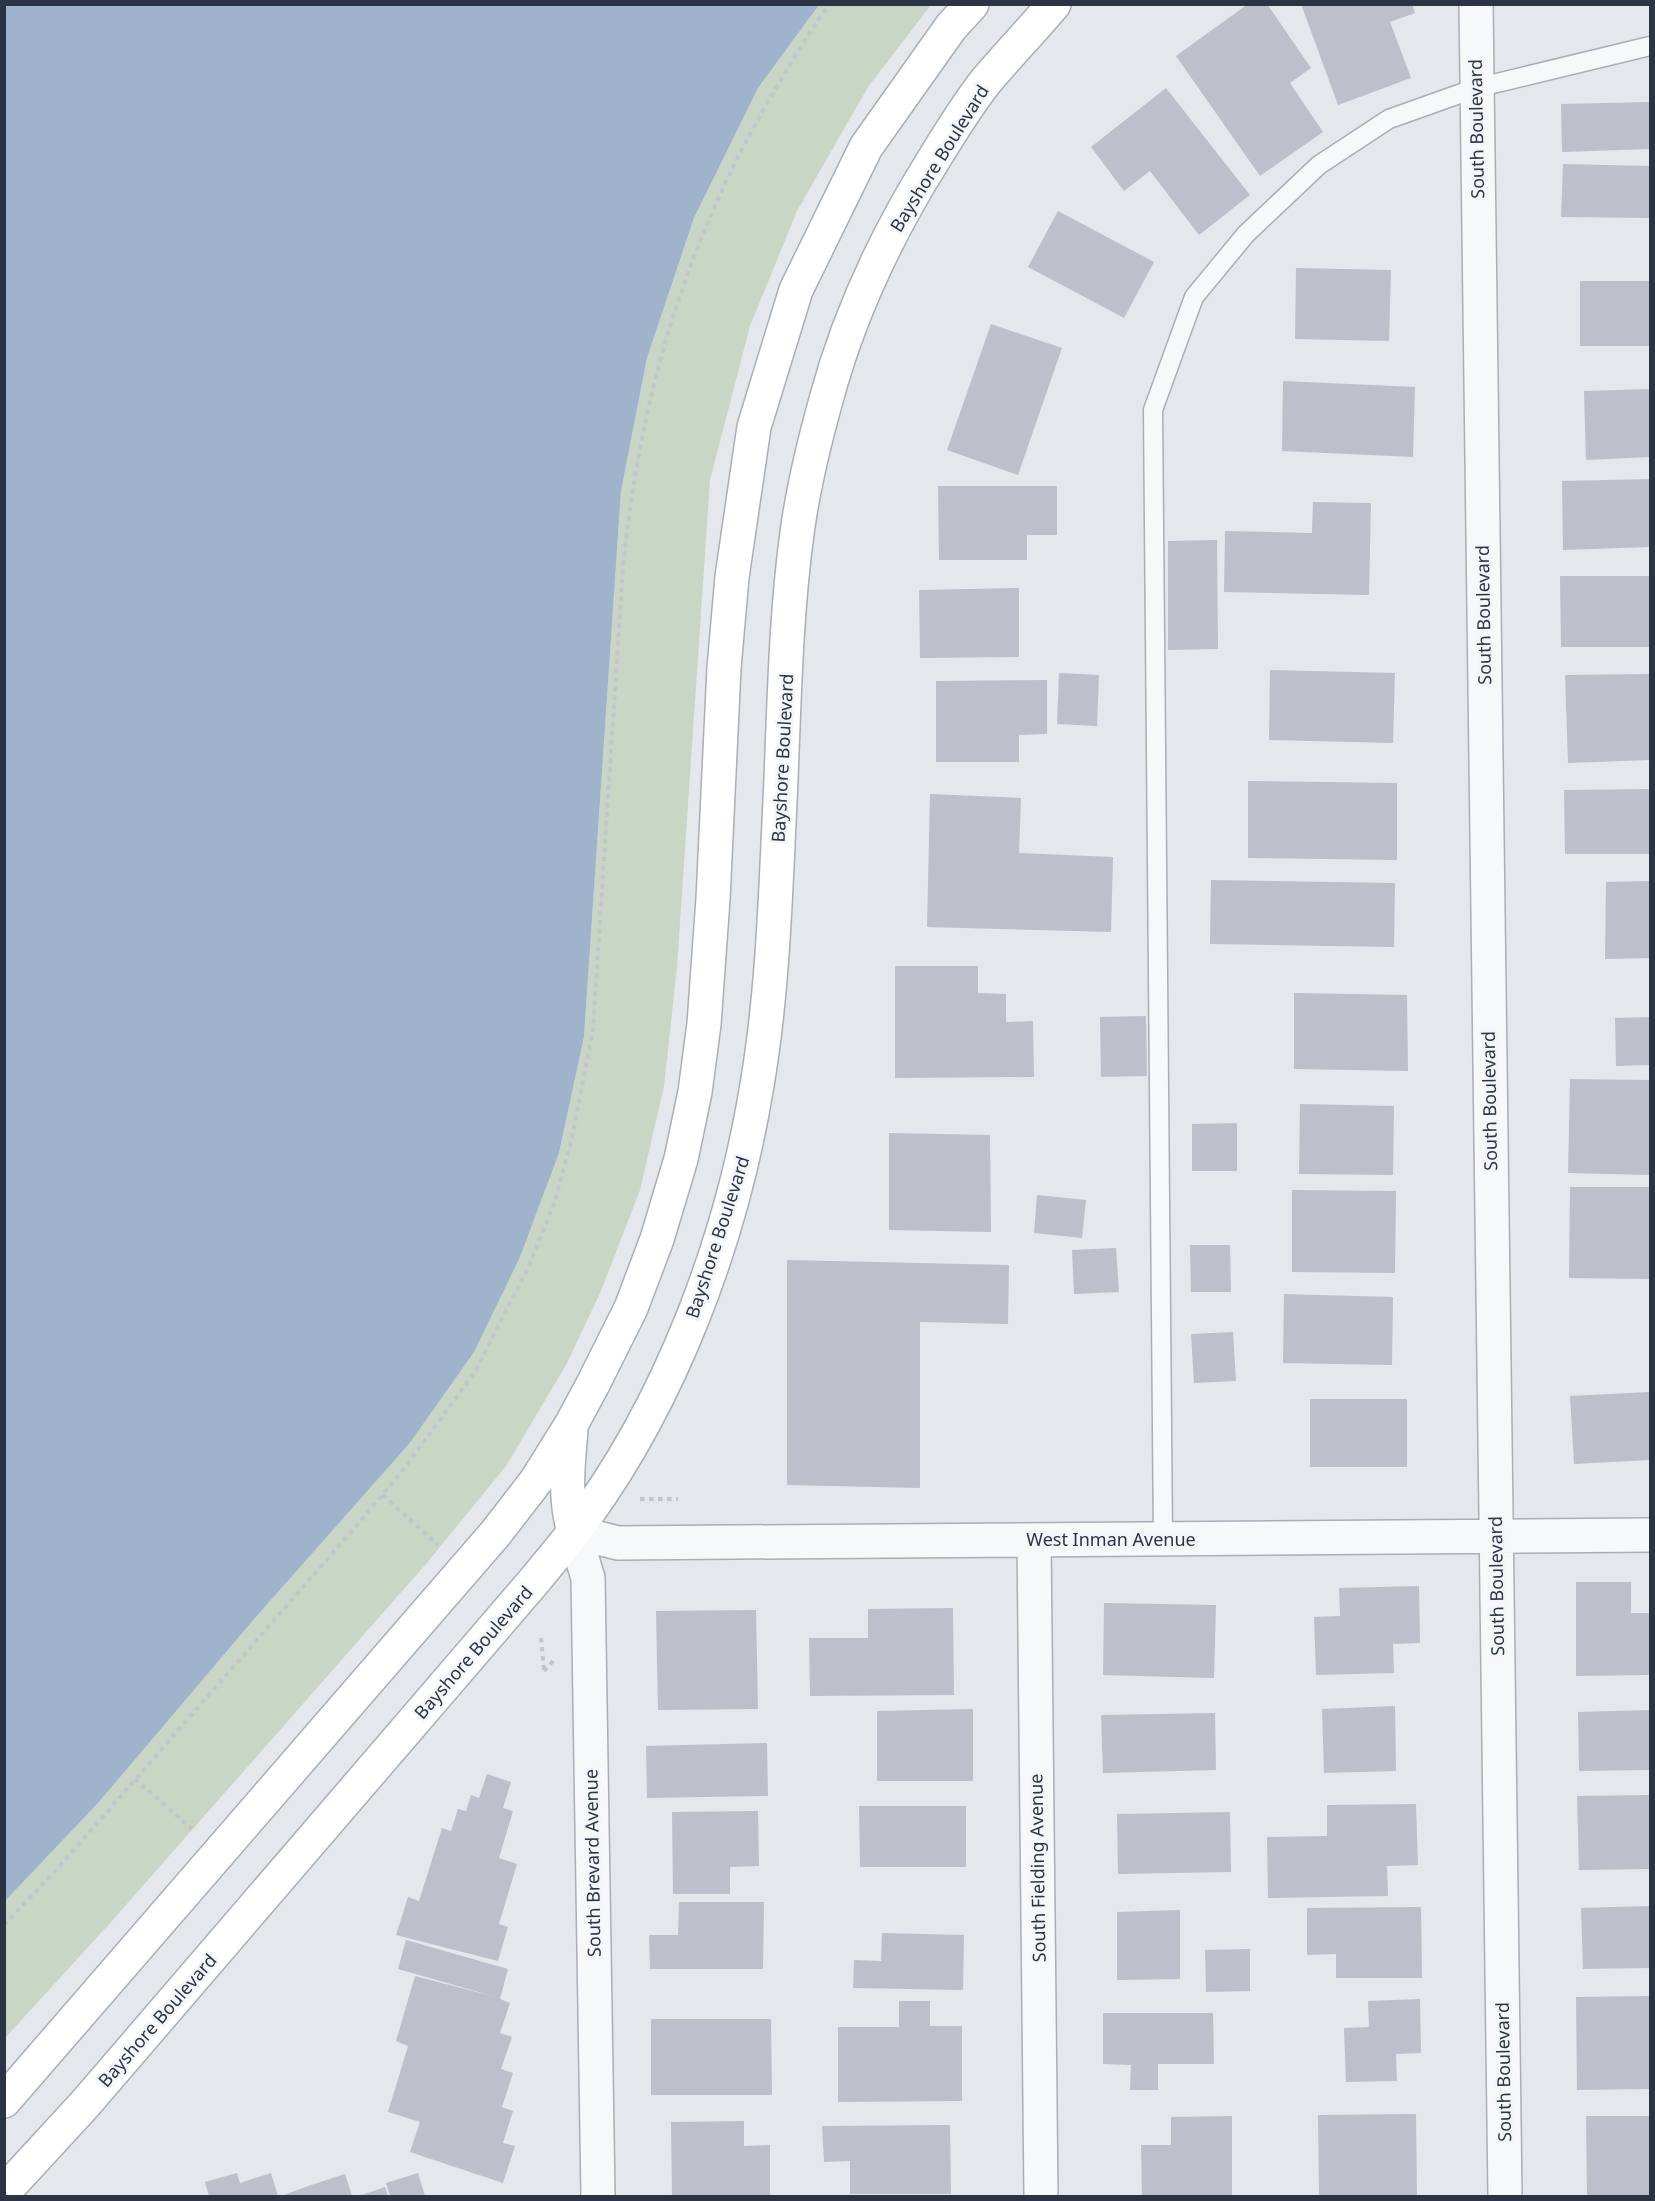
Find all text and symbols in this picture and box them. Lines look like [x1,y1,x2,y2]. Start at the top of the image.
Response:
street label: South Boulevard [1463,59,1489,199]
street label: Bayshore Boulevard [884,80,994,236]
street label: South Boulevard [1470,545,1496,685]
street label: Bayshore Boulevard [766,673,798,843]
street label: South Boulevard [1476,1031,1502,1171]
street label: Bayshore Boulevard [679,1153,755,1321]
street label: South Boulevard [1483,1516,1509,1656]
street label: West Inman Avenue [1026,1527,1196,1551]
street label: Bayshore Boulevard [408,1580,538,1724]
street label: South Brevard Avenue [578,1769,606,1957]
street label: South Fielding Avenue [1023,1773,1051,1963]
street label: Bayshore Boulevard [92,1948,222,2092]
street label: South Boulevard [1490,2002,1516,2142]

